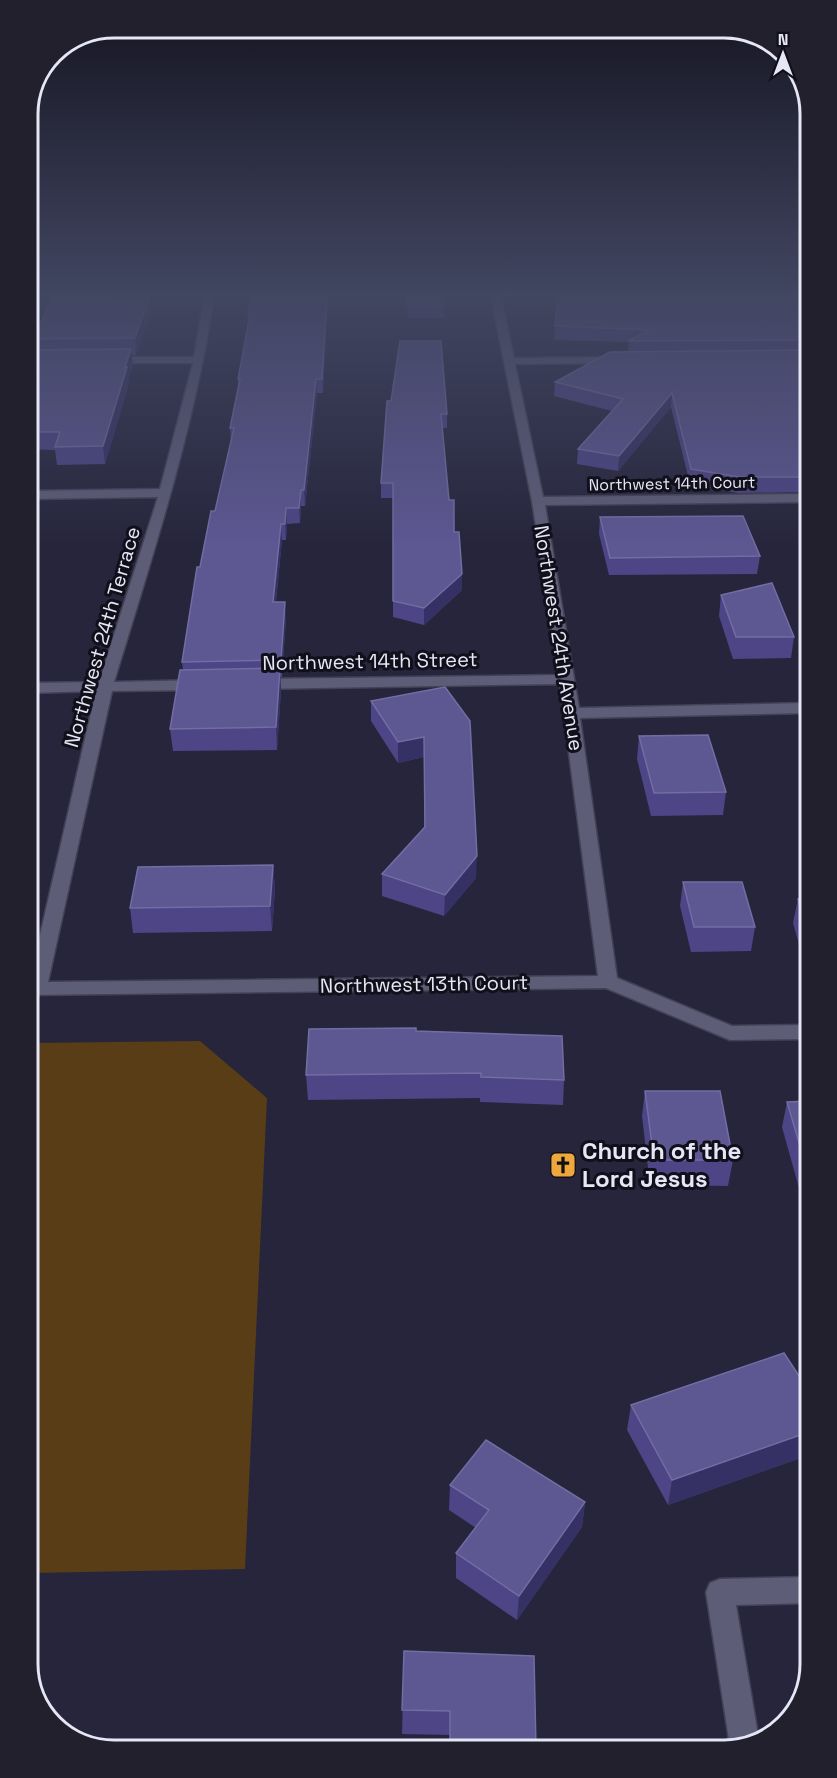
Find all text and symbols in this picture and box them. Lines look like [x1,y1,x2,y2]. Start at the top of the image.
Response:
north arrow [753,24,813,84]
text: N [778,29,788,50]
street label: Northwest 14th Court [588,472,756,495]
street label: Northwest 24th Avenue [528,523,590,753]
street label: Northwest 24th Terrace [58,524,146,750]
street label: Northwest 14th Street [262,646,478,676]
street label: Northwest 13th Court [320,969,528,999]
place label: Church of the Lord Jesus [582,1135,741,1194]
church icon: Church of the Lord Jesus [548,1150,578,1180]

